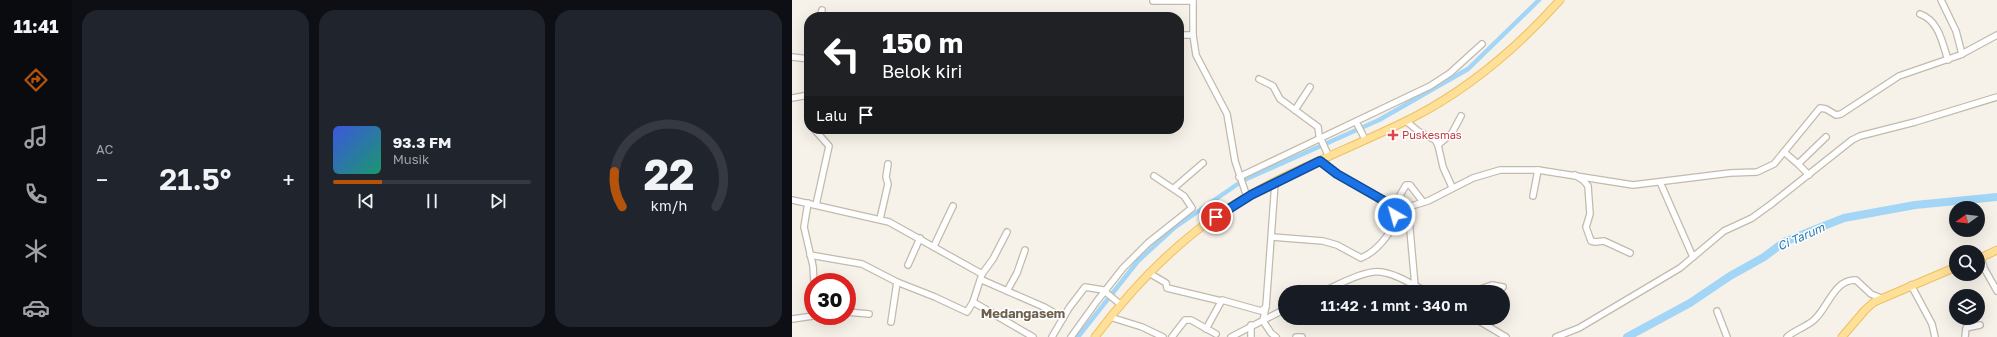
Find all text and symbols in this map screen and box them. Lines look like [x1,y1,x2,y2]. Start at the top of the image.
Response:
text: 11:41 [14,15,58,37]
text: 150 m [882,26,963,59]
icon: left [816,28,868,80]
text: Belok kiri [882,60,962,82]
icon: directions [22,66,50,94]
icon: arrive [855,104,877,126]
text: Lalu [816,106,847,124]
icon: music [22,123,50,151]
place label: Puskesmas [1402,128,1462,141]
marker: Puskesmas [1387,129,1399,141]
text: 93.3 FM [393,133,451,151]
text: AC [96,141,113,157]
text: 22 [643,148,694,198]
text: Musik [393,151,429,167]
text: 21.5° [159,161,231,197]
text: − [96,166,108,193]
text: + [283,166,295,193]
icon: phone [22,180,50,208]
icon: previous [355,190,377,212]
icon: pause [421,190,443,212]
icon: next [487,190,509,212]
position arrow [1374,194,1416,236]
text: km/h [650,196,687,213]
pin [1199,200,1233,234]
north arrow [1949,201,1985,237]
map controls [1949,201,1985,325]
icon: arrive [1205,206,1227,228]
water label: Ci Tarum [1775,219,1828,254]
icon: climate [22,237,50,265]
button: search [1949,245,1985,281]
speed limit sign: 30 [804,273,856,325]
button: layers [1949,289,1985,325]
icon: car [22,294,50,322]
text: 11:42 · 1 mnt · 340 m [1321,296,1467,314]
district label: Medangasem [981,305,1065,321]

